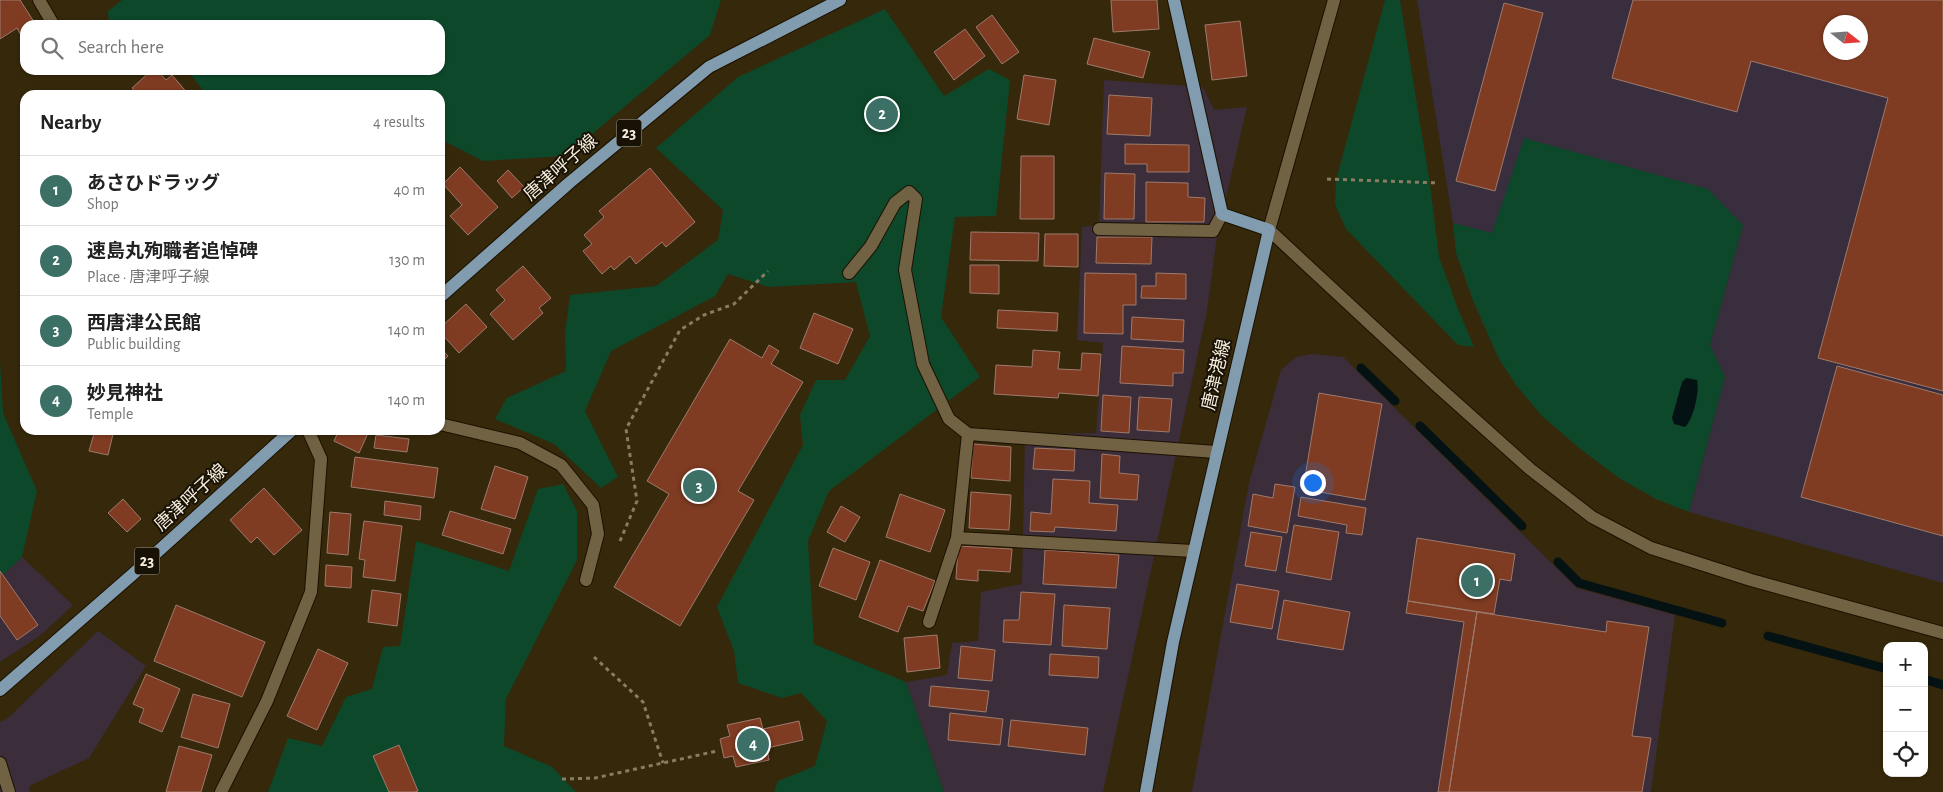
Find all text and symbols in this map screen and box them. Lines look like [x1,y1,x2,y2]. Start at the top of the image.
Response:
north arrow [1823,15,1868,60]
search box [20,20,445,75]
icon: search [38,34,66,62]
text: Search here [78,38,164,57]
pin: 2 [866,95,898,133]
text: Nearby [40,112,101,133]
text: 4 results [373,114,425,130]
road number: 23 [616,120,642,146]
street label: 唐津呼子線 [520,130,601,204]
text: あさひドラッグ [87,174,220,193]
text: 1 [53,182,59,198]
text: 40 m [393,182,425,198]
text: Shop [87,196,119,212]
text: 速島丸殉職者追悼碑 [87,242,258,261]
text: 2 [52,252,60,268]
text: 130 m [389,252,425,268]
text: Place · 唐津呼子線 [87,269,209,285]
text: 西唐津公民館 [87,314,201,333]
text: 3 [53,322,59,338]
text: 140 m [388,322,425,338]
text: Public building [87,336,181,352]
street label: 唐津港線 [1198,337,1234,412]
text: 妙見神社 [87,384,163,403]
text: 4 [52,392,60,408]
text: 140 m [388,392,425,408]
text: Temple [87,406,133,422]
street label: 唐津呼子線 [150,460,230,535]
pin: 3 [683,467,715,505]
your location [1300,470,1326,496]
road number: 23 [134,548,160,574]
pin: 1 [1461,562,1493,600]
map controls [1883,642,1928,777]
button: + [1883,642,1928,687]
button: − [1883,687,1928,732]
pin: 4 [737,725,769,763]
button: locate [1883,732,1928,777]

